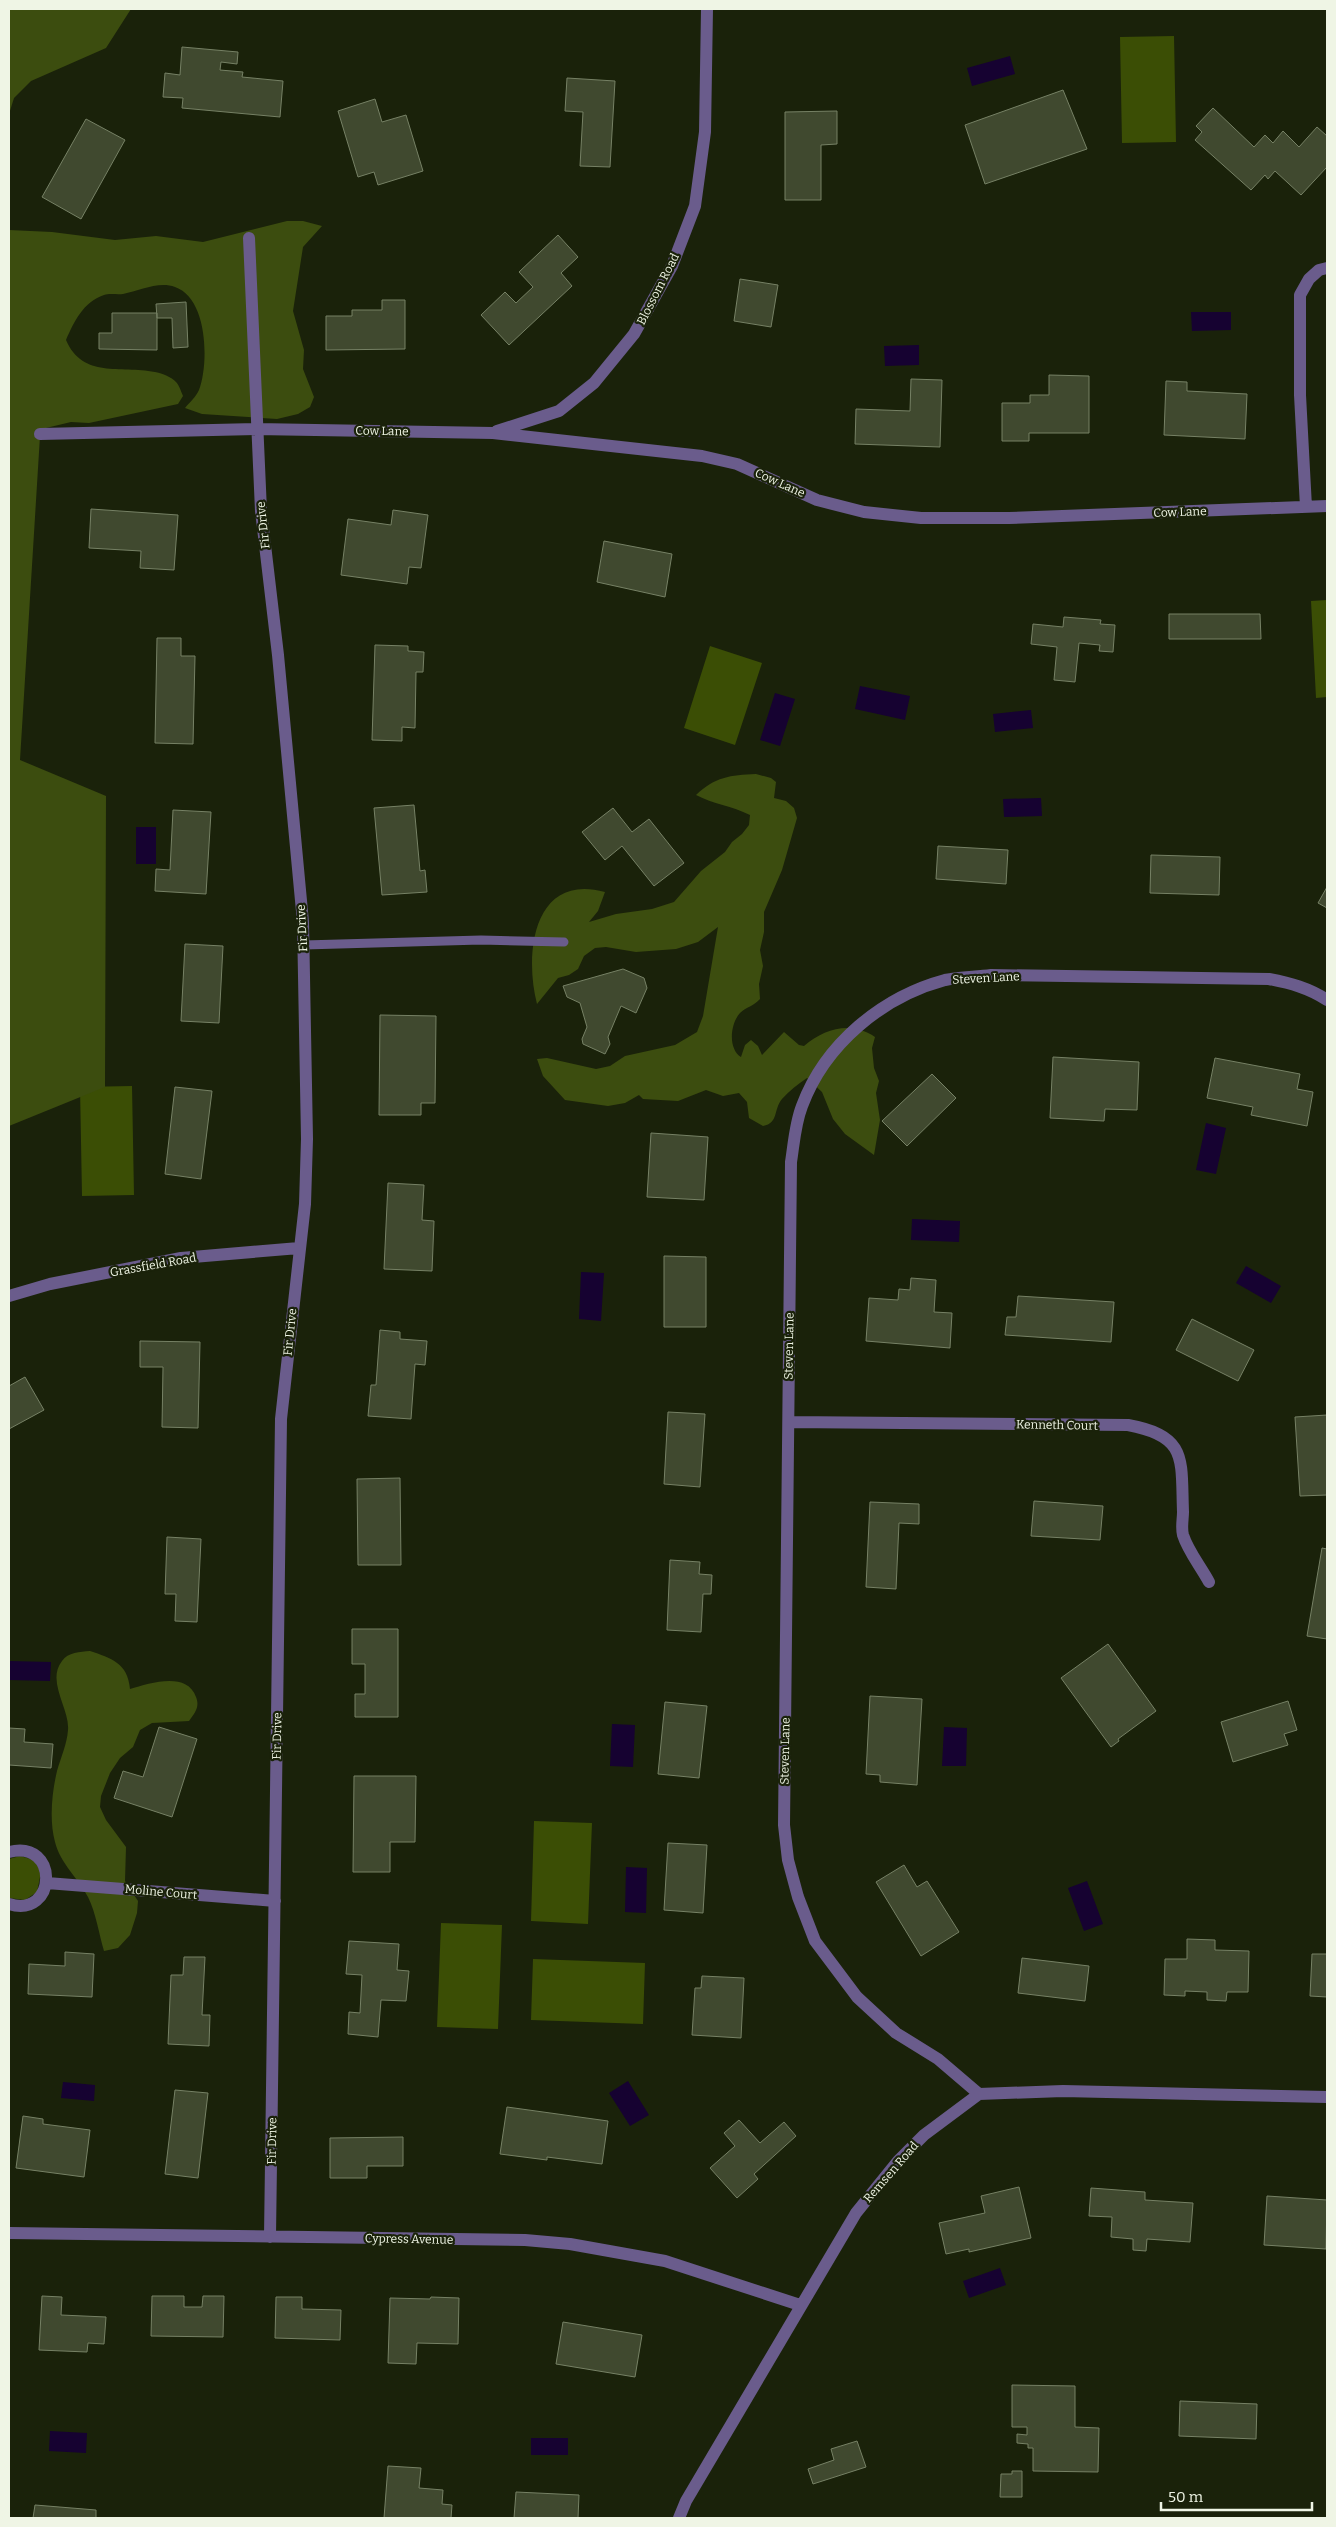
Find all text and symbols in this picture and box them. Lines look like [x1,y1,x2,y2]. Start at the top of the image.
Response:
street label: Blossom Road [634,251,682,327]
street label: Cow Lane [355,424,409,438]
street label: Cow Lane [753,466,807,500]
street label: Fir Drive [254,501,272,549]
street label: Cow Lane [1153,504,1207,520]
street label: Fir Drive [294,904,310,952]
street label: Steven Lane [952,969,1020,987]
street label: Grassfield Road [109,1251,197,1279]
street label: Fir Drive [281,1308,299,1356]
street label: Steven Lane [781,1312,797,1380]
street label: Kenneth Court [1016,1417,1099,1433]
street label: Fir Drive [270,1712,284,1760]
street label: Steven Lane [777,1717,793,1785]
street label: Moline Court [124,1882,198,1902]
street label: Fir Drive [265,2117,279,2165]
street label: Remsen Road [861,2139,921,2205]
street label: Cypress Avenue [365,2231,453,2247]
scale bar [1161,2480,1312,2512]
text: 50 m [1168,2488,1204,2506]

